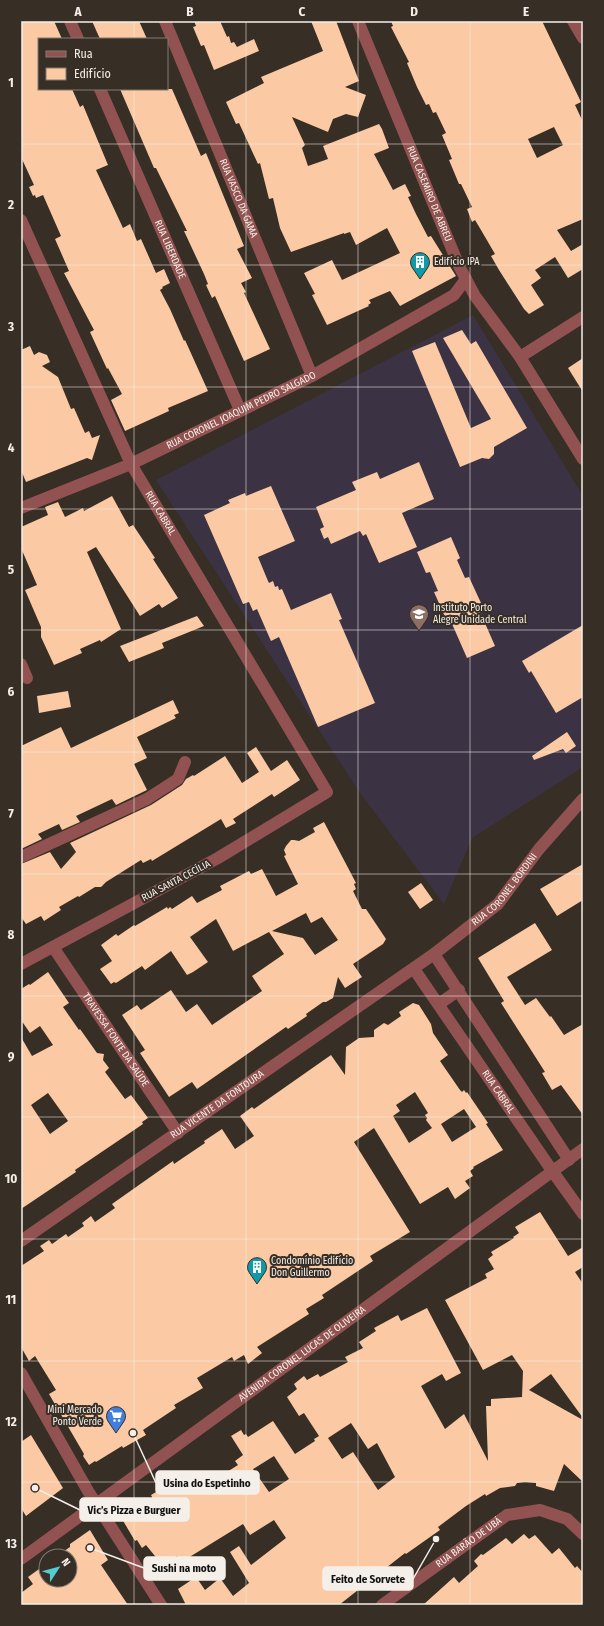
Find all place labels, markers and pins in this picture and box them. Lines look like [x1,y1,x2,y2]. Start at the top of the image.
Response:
building icon: Edifício IPA [409,251,431,279]
place label: Edifício IPA [434,255,480,268]
place label: Instituto Porto Alegre Unidade Central [433,602,527,626]
school or university icon: Instituto Porto Alegre Unidade Central [408,603,430,631]
place label: Condomínio Edifício Don Guillermo [271,1254,353,1279]
building icon: Condomínio Edifício Don Guillermo [246,1256,268,1284]
place label: Mini Mercado Ponto Verde [47,1404,102,1428]
supermarket icon: Mini Mercado Ponto Verde [105,1405,127,1433]
callout: Usina do Espetinho [156,1471,259,1494]
callout: Vic’s Pizza e Burguer [80,1498,189,1521]
callout: Sushi na moto [144,1557,225,1580]
callout: Feito de Sorvete [323,1567,413,1590]

